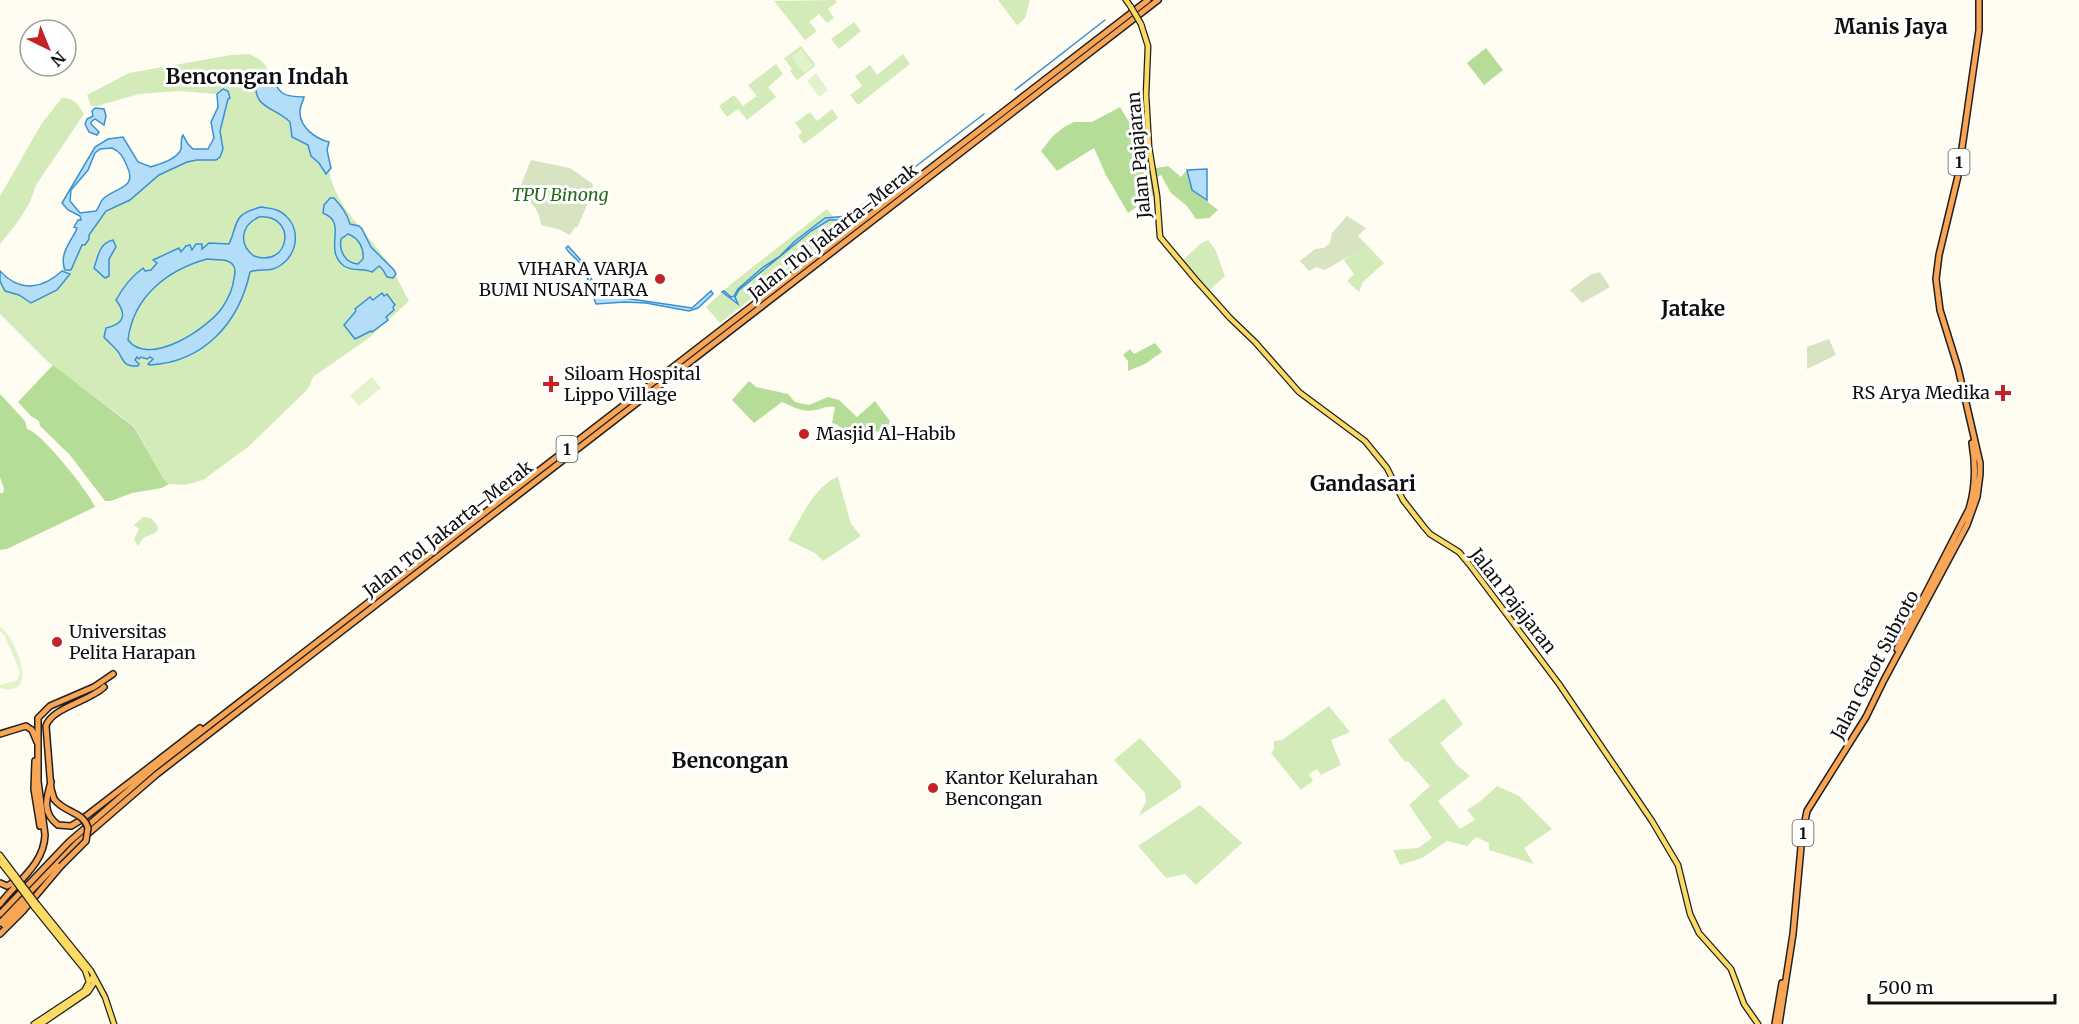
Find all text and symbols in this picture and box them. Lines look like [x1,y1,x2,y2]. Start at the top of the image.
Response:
district label: Manis Jaya [1834,13,1948,40]
north arrow [18,18,78,78]
text: N [47,47,70,71]
district label: Bencongan Indah [165,63,349,90]
street label: Jalan Pajajaran [1121,91,1156,221]
road number: 1 [1948,149,1970,175]
street label: Jalan Tol Jakarta–Merak [743,158,923,306]
park label: TPU Binong [511,183,609,206]
place label: VIHARA VARJA BUMI NUSANTARA [479,257,648,301]
marker: VIHARA VARJA BUMI NUSANTARA [653,272,667,286]
district label: Jatake [1660,295,1725,322]
place label: Siloam Hospital Lippo Village [564,362,701,406]
marker: Siloam Hospital Lippo Village [542,375,560,393]
place label: RS Arya Medika [1852,381,1990,404]
marker: RS Arya Medika [1994,384,2012,402]
place label: Masjid Al-Habib [816,422,956,445]
marker: Masjid Al-Habib [797,427,811,441]
road number: 1 [556,436,578,462]
street label: Jalan Tol Jakarta–Merak [358,455,538,603]
district label: Gandasari [1310,470,1416,497]
street label: Jalan Pajajaran [1464,543,1562,658]
street label: Jalan Gatot Subroto [1825,586,1924,744]
place label: Universitas Pelita Harapan [69,620,196,664]
marker: Universitas Pelita Harapan [50,635,64,649]
district label: Bencongan [671,747,789,774]
place label: Kantor Kelurahan Bencongan [945,766,1098,810]
marker: Kantor Kelurahan Bencongan [926,781,940,795]
road number: 1 [1792,820,1814,846]
scale bar [1869,967,2055,1005]
text: 500 m [1878,976,1934,999]

